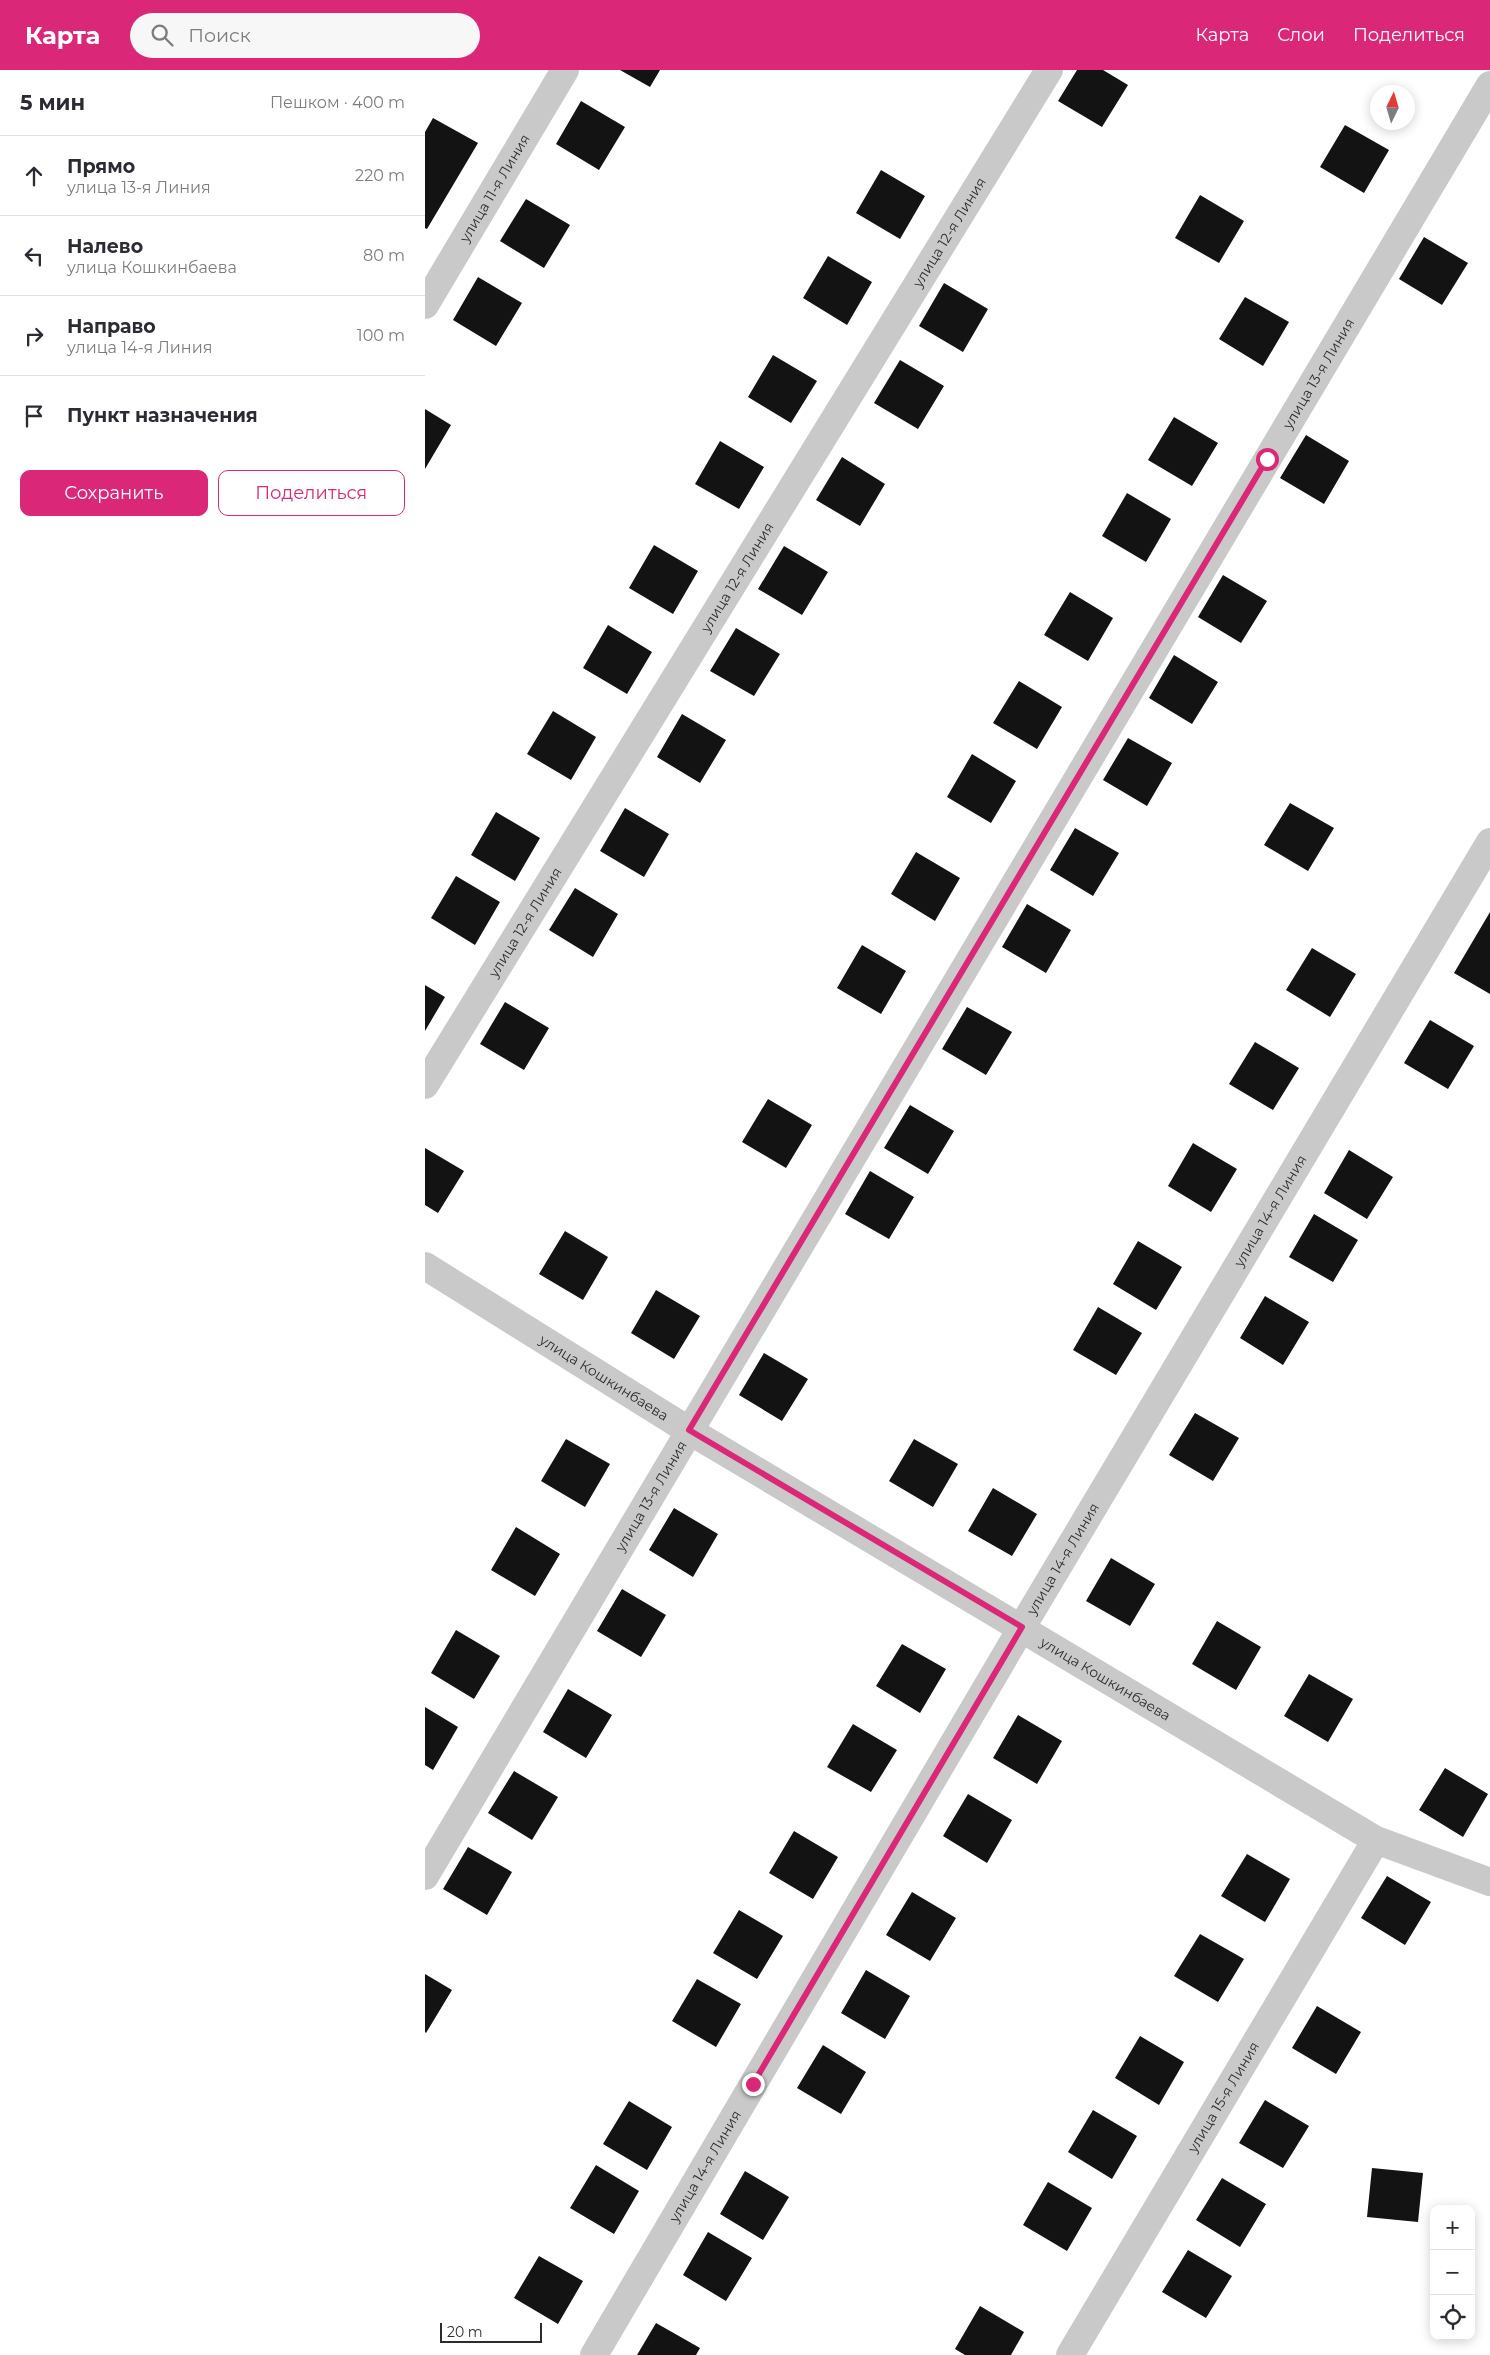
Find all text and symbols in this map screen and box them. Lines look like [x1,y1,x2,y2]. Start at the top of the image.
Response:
search box [130,13,480,58]
text: Карта [25,21,100,50]
icon: search [148,21,176,49]
text: Поиск [188,24,251,47]
text: Карта [1195,24,1249,46]
text: Слои [1277,24,1325,46]
text: Поделиться [1353,24,1465,46]
north arrow [1370,85,1415,130]
text: 5 мин [20,90,85,115]
text: Пешком · 400 m [270,93,405,112]
street label: улица 11-я Линия [455,131,534,246]
text: Прямо [67,155,135,178]
icon: ahead [20,162,48,190]
text: 220 m [355,166,405,185]
street label: улица 12-я Линия [908,174,990,291]
text: улица 13-я Линия [67,178,211,197]
text: Налево [67,235,143,258]
icon: left [20,242,48,270]
text: 80 m [363,246,405,265]
text: улица Кошкинбаева [67,258,237,277]
text: Направо [67,315,156,338]
street label: улица 13-я Линия [1278,315,1358,433]
icon: right [20,322,48,350]
text: 100 m [357,326,405,345]
text: улица 14-я Линия [67,338,212,357]
icon: arrive [20,402,48,430]
text: Пункт назначения [67,404,258,427]
route start [1256,448,1279,471]
button: Сохранить [20,470,208,516]
button: Поделиться [218,470,405,516]
street label: улица 12-я Линия [696,519,778,636]
street label: улица 12-я Линия [484,864,566,981]
street label: улица 14-я Линия [1229,1152,1310,1271]
street label: улица Кошкинбаева [535,1330,672,1425]
street label: улица 13-я Линия [611,1437,691,1556]
street label: улица 14-я Линия [1022,1499,1103,1619]
street label: улица Кошкинбаева [1036,1633,1174,1725]
street label: улица 15-я Линия [1183,2038,1263,2157]
route end [742,2073,765,2096]
street label: улица 14-я Линия [664,2107,745,2227]
map controls [1430,2205,1475,2340]
button: + [1430,2205,1475,2250]
button: − [1430,2250,1475,2295]
button: locate [1430,2295,1475,2340]
scale bar [440,2320,543,2343]
text: 20 m [447,2323,483,2341]

